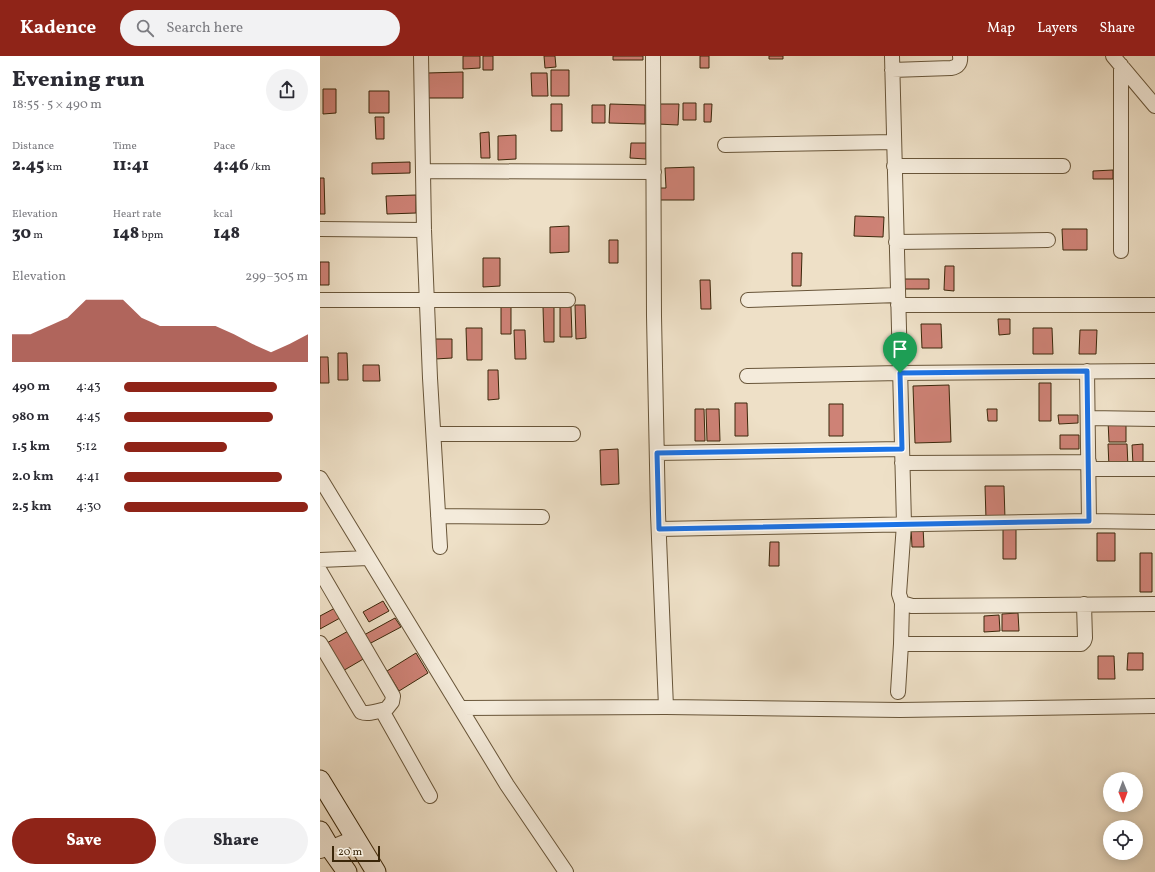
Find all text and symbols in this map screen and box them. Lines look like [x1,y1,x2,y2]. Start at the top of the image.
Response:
search box [120,10,400,46]
text: Kadence [20,15,96,41]
icon: search [134,17,156,39]
text: Search here [166,18,243,39]
text: Map [987,19,1015,38]
text: Layers [1037,19,1077,38]
text: Share [1099,19,1135,38]
text: Evening run [12,65,145,96]
button: share [266,69,308,111]
text: 18:55 · 5 × 490 m [12,96,102,114]
text: Distance [12,139,54,154]
text: Time [113,139,137,154]
text: Pace [213,139,235,154]
text: 2.45 [12,154,44,177]
text: 11:41 [113,154,149,177]
text: 4:46 [213,154,249,177]
text: km [44,160,62,175]
text: /km [249,160,271,175]
text: Elevation [12,207,58,222]
text: Heart rate [113,207,161,222]
text: kcal [213,207,233,222]
text: 30 [12,222,31,245]
text: 148 [113,222,139,245]
text: 148 [213,222,240,245]
text: m [31,228,43,243]
text: bpm [139,228,164,243]
text: Elevation [12,268,66,286]
text: 299–305 m [245,268,308,286]
pin [883,332,917,373]
icon: arrive [889,338,911,360]
text: 490 m [12,378,50,396]
text: 4:43 [76,378,101,396]
text: 980 m [12,408,49,426]
text: 4:45 [76,408,100,426]
text: 1.5 km [12,438,50,456]
text: 5:12 [76,438,97,456]
text: 2.0 km [12,468,54,486]
text: 4:41 [76,468,100,486]
text: 2.5 km [12,498,52,516]
text: 4:30 [76,498,101,516]
north arrow [1103,772,1143,812]
map controls [1103,772,1143,860]
button: Save [12,818,156,864]
button: Share [164,818,308,864]
button: locate [1103,820,1143,860]
scale bar [332,844,380,863]
text: 20 m [338,845,362,860]

